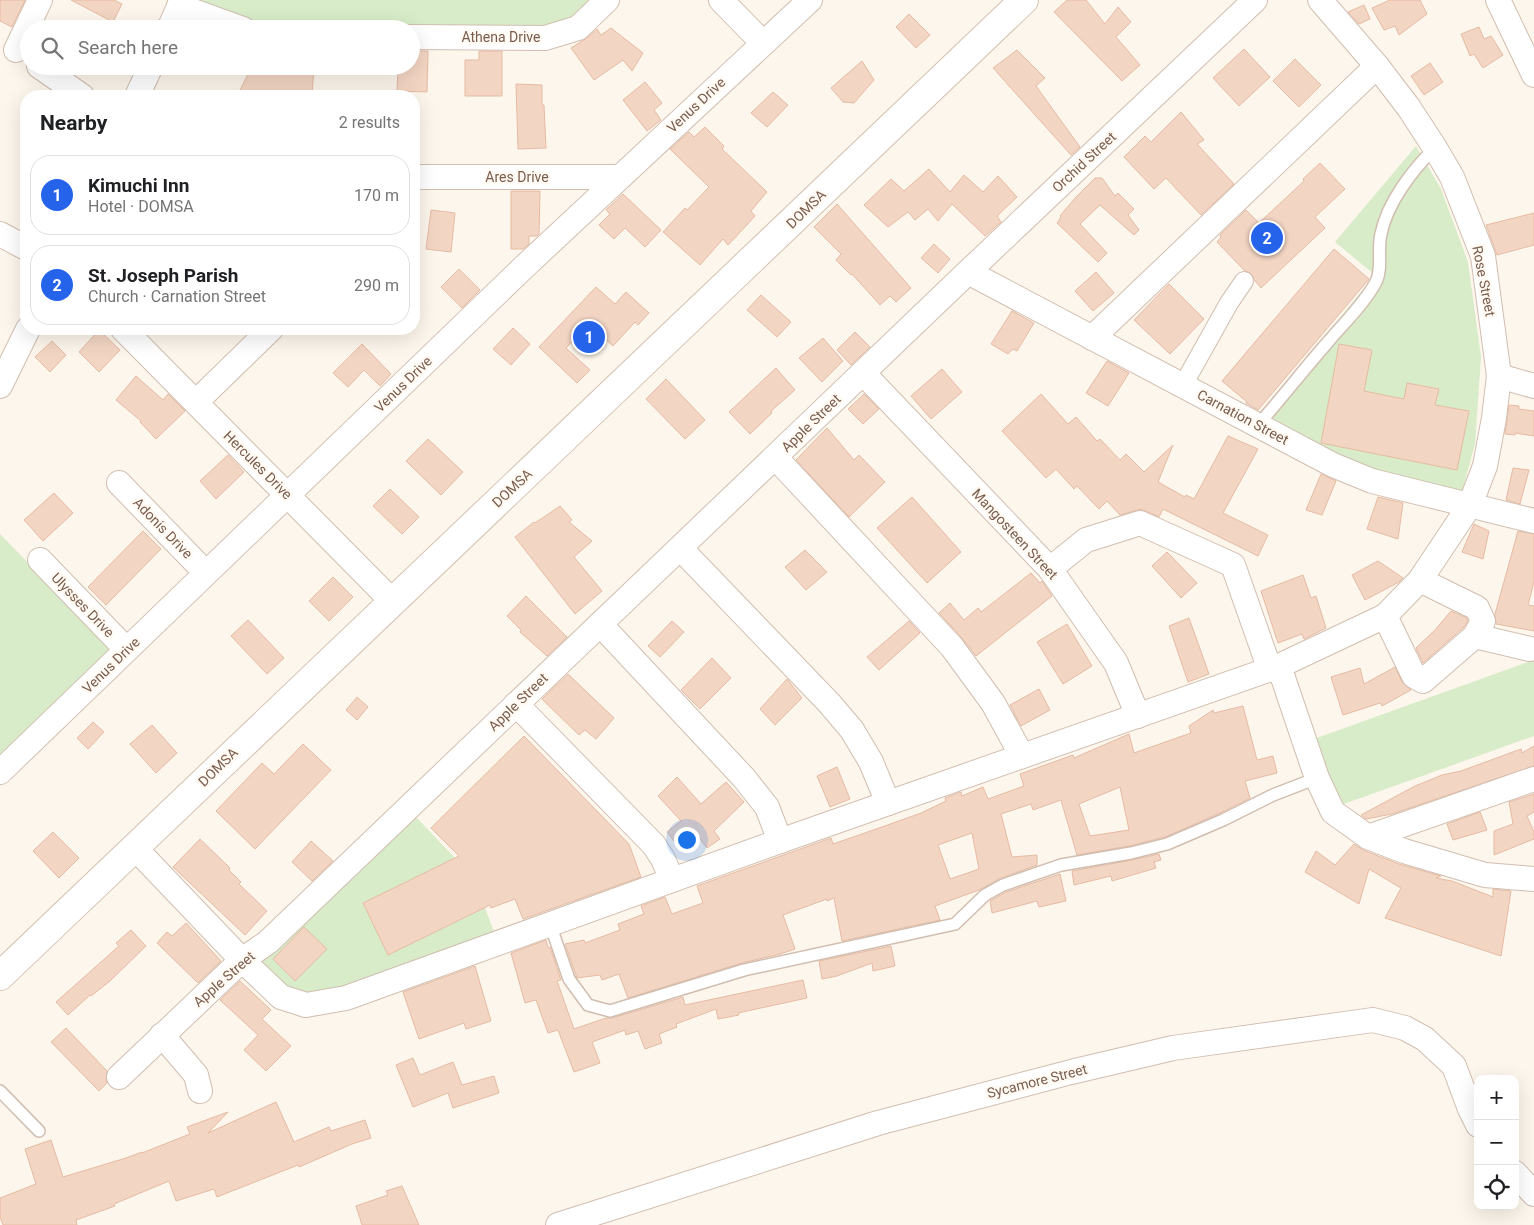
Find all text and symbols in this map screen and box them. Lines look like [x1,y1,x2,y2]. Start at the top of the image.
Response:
search box [20,20,420,75]
street label: Athena Drive [461,29,541,45]
icon: search [38,34,66,62]
text: Search here [78,36,178,59]
street label: Venus Drive [664,74,728,136]
text: Nearby [40,111,107,135]
text: 2 results [339,113,400,132]
street label: Orchid Street [1049,128,1119,195]
street label: Ares Drive [485,169,549,185]
text: Kimuchi Inn [88,174,189,197]
text: 1 [52,186,62,205]
text: 170 m [354,186,399,205]
street label: DOMSA [783,186,829,232]
text: Hotel · DOMSA [88,197,194,216]
pin: 2 [1251,219,1283,257]
street label: Rose Street [1469,244,1499,318]
text: St. Joseph Parish [88,264,238,287]
text: 2 [52,276,62,295]
text: 290 m [354,276,399,295]
text: Church · Carnation Street [88,287,266,306]
pin: 1 [573,318,605,356]
street label: Venus Drive [371,353,435,415]
street label: Carnation Street [1195,386,1292,448]
street label: Apple Street [778,391,844,455]
street label: Hercules Drive [221,428,295,502]
street label: DOMSA [489,466,535,510]
street label: Mangosteen Street [969,485,1061,583]
street label: Adonis Drive [130,494,196,562]
street label: Ulysses Drive [48,570,118,640]
street label: Venus Drive [79,634,143,696]
street label: Apple Street [485,670,551,734]
street label: DOMSA [195,744,241,790]
your location [674,827,700,853]
street label: Apple Street [190,948,258,1010]
street label: Sycamore Street [985,1061,1089,1101]
map controls [1474,1075,1519,1210]
button: + [1474,1075,1519,1120]
button: − [1474,1120,1519,1165]
button: locate [1474,1165,1519,1210]

